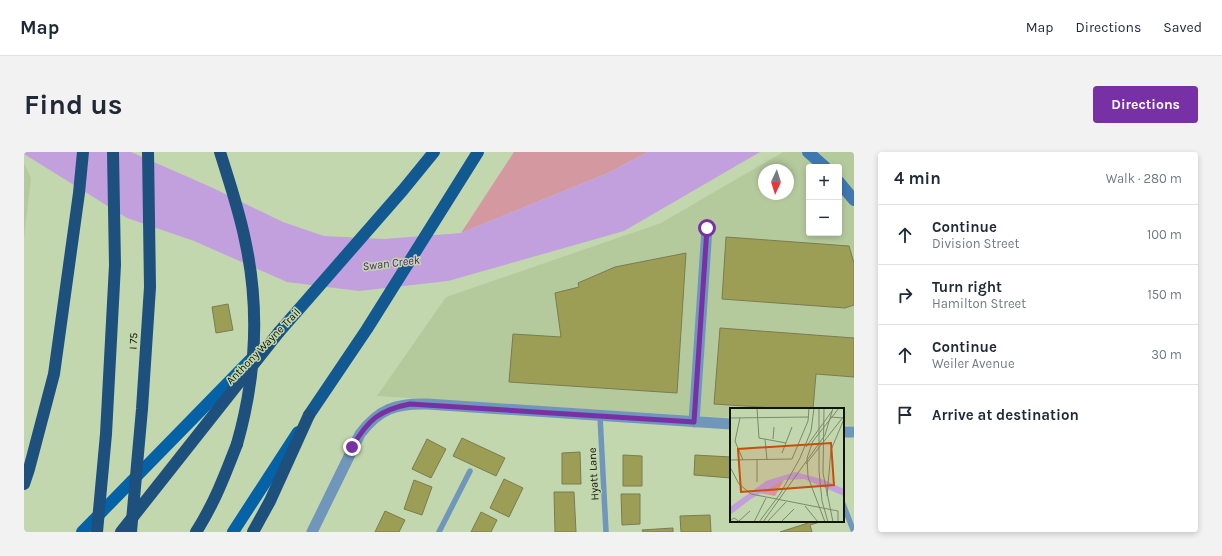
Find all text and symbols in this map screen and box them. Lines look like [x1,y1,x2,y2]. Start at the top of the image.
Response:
text: Map [20,17,59,39]
text: Map [1026,19,1054,36]
text: Directions [1076,19,1141,36]
text: Saved [1163,19,1202,36]
button: Directions [1093,86,1198,123]
text: Find us [24,88,123,121]
north arrow [758,164,794,200]
map controls [806,164,842,236]
button: + [806,164,842,200]
text: 4 min [894,168,941,188]
text: Walk · 280 m [1106,171,1182,186]
button: − [806,200,842,236]
text: Continue [932,218,997,236]
route start [698,219,716,237]
icon: ahead [894,224,916,246]
text: 100 m [1147,227,1182,242]
text: Division Street [932,236,1019,251]
water label: Swan Creek [362,252,421,273]
text: Turn right [932,278,1002,296]
icon: right [894,284,916,306]
text: 150 m [1147,287,1182,302]
text: Hamilton Street [932,296,1026,311]
street label: Anthony Wayne Trail [224,306,303,387]
street label: I 75 [127,332,140,350]
text: Continue [932,338,997,356]
icon: ahead [894,344,916,366]
text: 30 m [1151,347,1182,362]
text: Weiler Avenue [932,356,1015,371]
icon: arrive [894,404,916,426]
text: Arrive at destination [932,406,1079,424]
inset map [730,408,844,522]
route end [343,438,361,456]
street label: Hyatt Lane [586,447,601,501]

